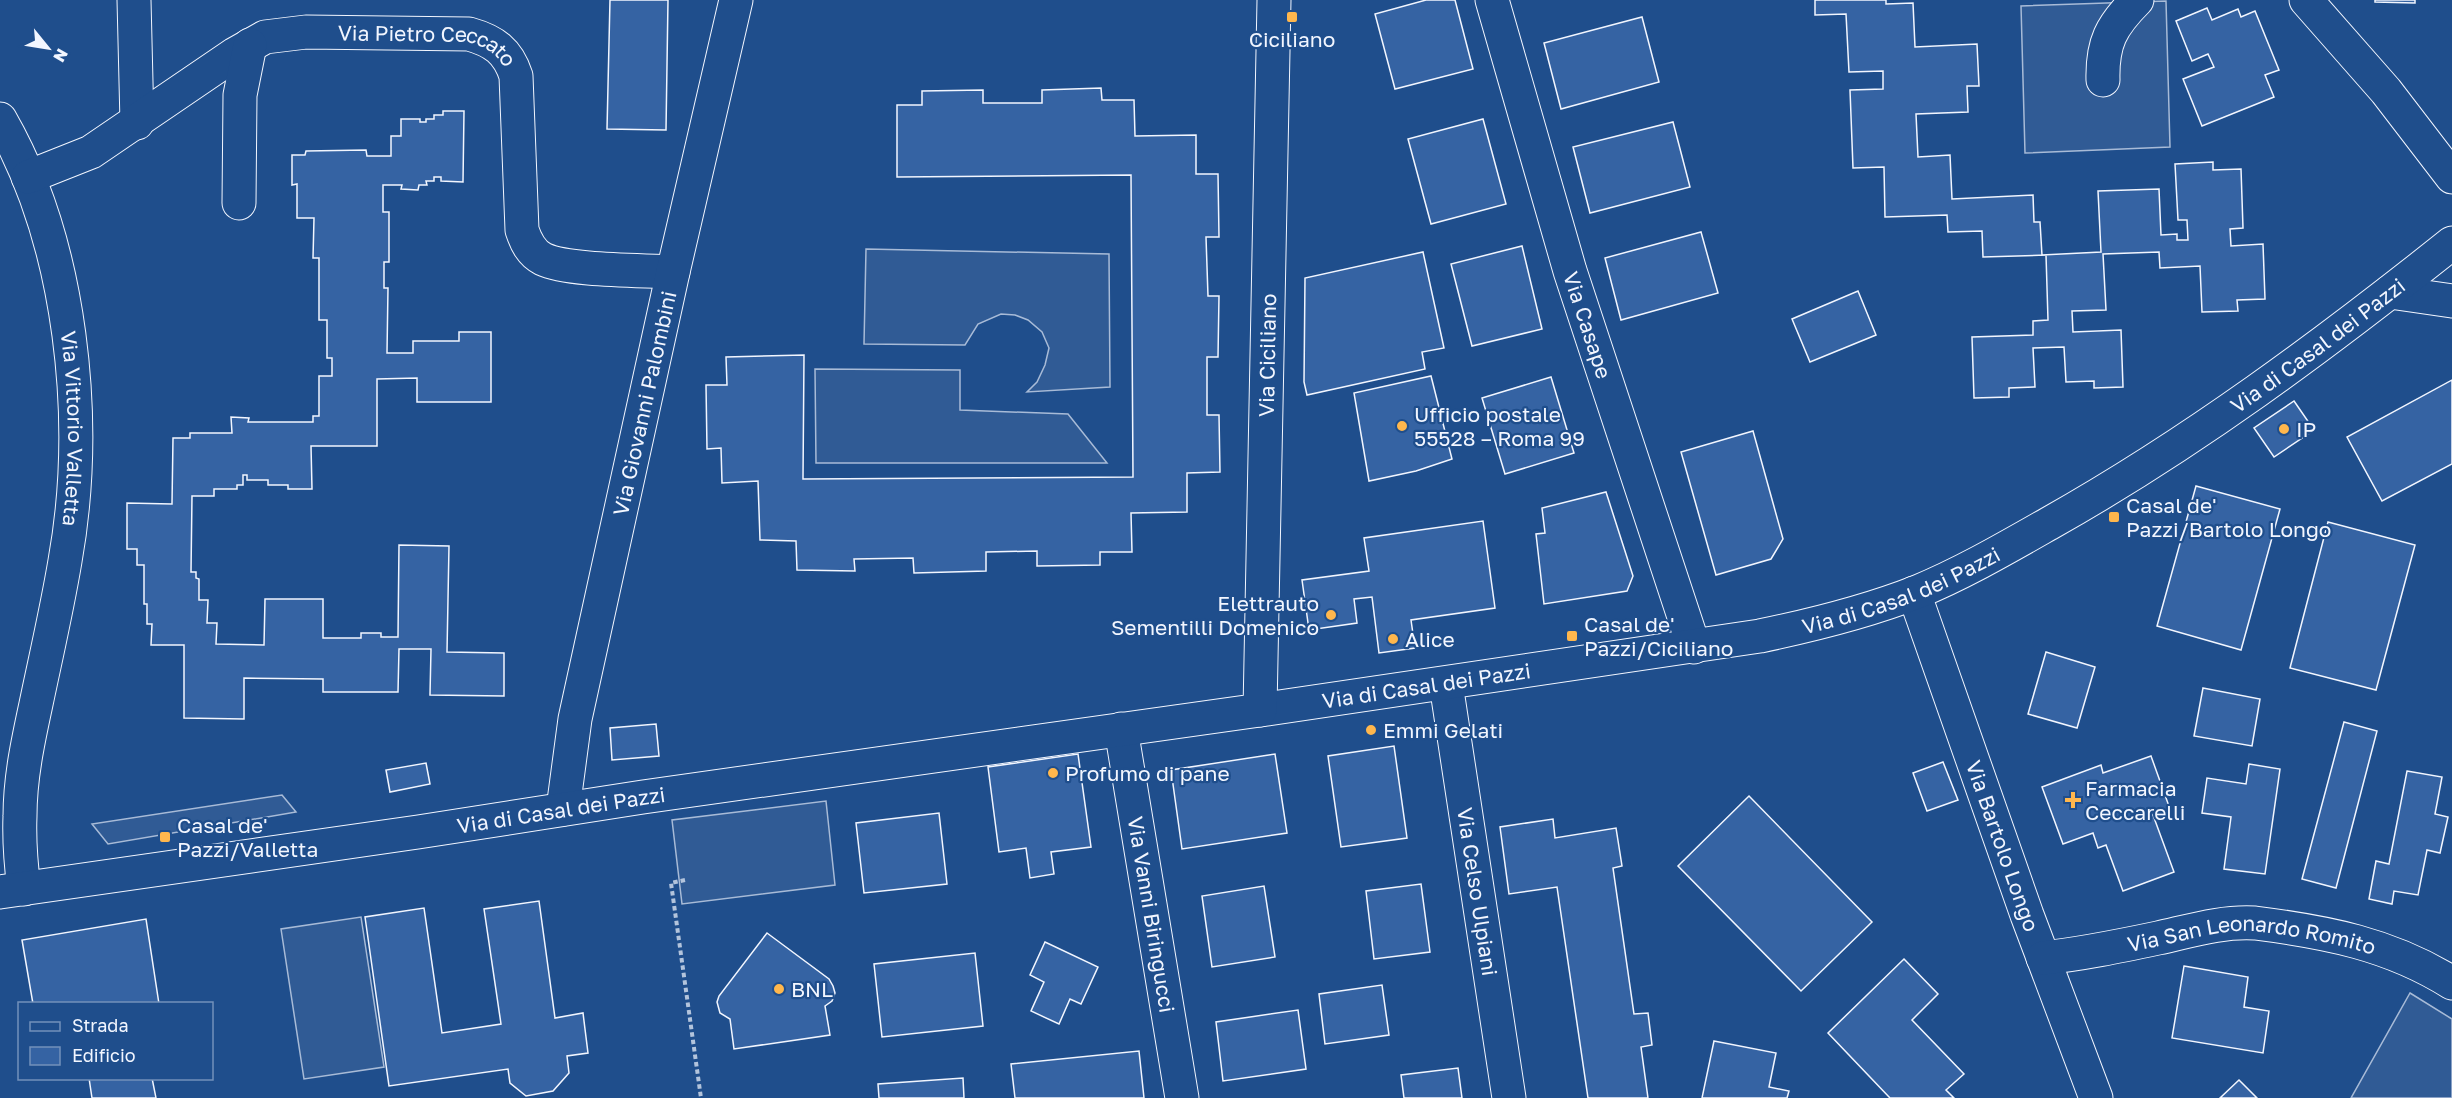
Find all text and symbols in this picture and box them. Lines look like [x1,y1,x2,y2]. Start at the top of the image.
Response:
marker: Ciciliano [1285,10,1299,24]
north arrow [18,18,78,78]
street label: Via Pietro Ceccato [338,19,522,71]
place label: Ciciliano [1249,26,1335,52]
text: N [49,45,73,66]
street label: Via Casape [1558,268,1618,382]
street label: Via di Casal dei Pazzi [2225,272,2410,418]
street label: Via Giovanni Palombini [607,288,681,518]
street label: Via Ciciliano [1253,293,1281,417]
street label: Via Vittorio Valletta [56,329,89,528]
place label: Ufficio postale 55528 – Roma 99 [1414,401,1585,451]
place label: IP [2296,416,2316,442]
marker: Ufficio postale 55528 – Roma 99 [1395,419,1409,433]
marker: IP [2277,422,2291,436]
place label: Casal de' Pazzi/Bartolo Longo [2126,492,2331,542]
marker: Casal de' Pazzi/Bartolo Longo [2107,510,2121,524]
street label: Via di Casal dei Pazzi [1799,541,2004,639]
place label: Elettrauto Sementilli Domenico [1111,590,1319,640]
marker: Elettrauto Sementilli Domenico [1324,608,1338,622]
place label: Casal de' Pazzi/Ciciliano [1584,611,1733,661]
place label: Alice [1405,626,1455,652]
marker: Casal de' Pazzi/Ciciliano [1565,629,1579,643]
marker: Alice [1386,632,1400,646]
street label: Via di Casal dei Pazzi [1320,657,1532,714]
place label: Emmi Gelati [1383,717,1503,743]
marker: Emmi Gelati [1364,723,1378,737]
street label: Via Bartolo Longo [1961,757,2045,935]
place label: Profumo di pane [1065,760,1230,786]
marker: Profumo di pane [1046,766,1060,780]
place label: Farmacia Ceccarelli [2085,775,2185,825]
street label: Via di Casal dei Pazzi [455,781,667,839]
marker: Farmacia Ceccarelli [2066,793,2080,807]
street label: Via Celso Ulpiani [1452,806,1503,978]
place label: Casal de' Pazzi/Valletta [177,812,318,862]
street label: Via Vanni Biringucci [1123,814,1181,1015]
marker: Casal de' Pazzi/Valletta [158,830,172,844]
street label: Via San Leonardo Romito [2125,910,2379,960]
place label: BNL [791,976,833,1002]
marker: BNL [772,982,786,996]
legend [18,1002,213,1080]
text: Strada [72,1014,129,1036]
text: Edificio [72,1044,136,1066]

